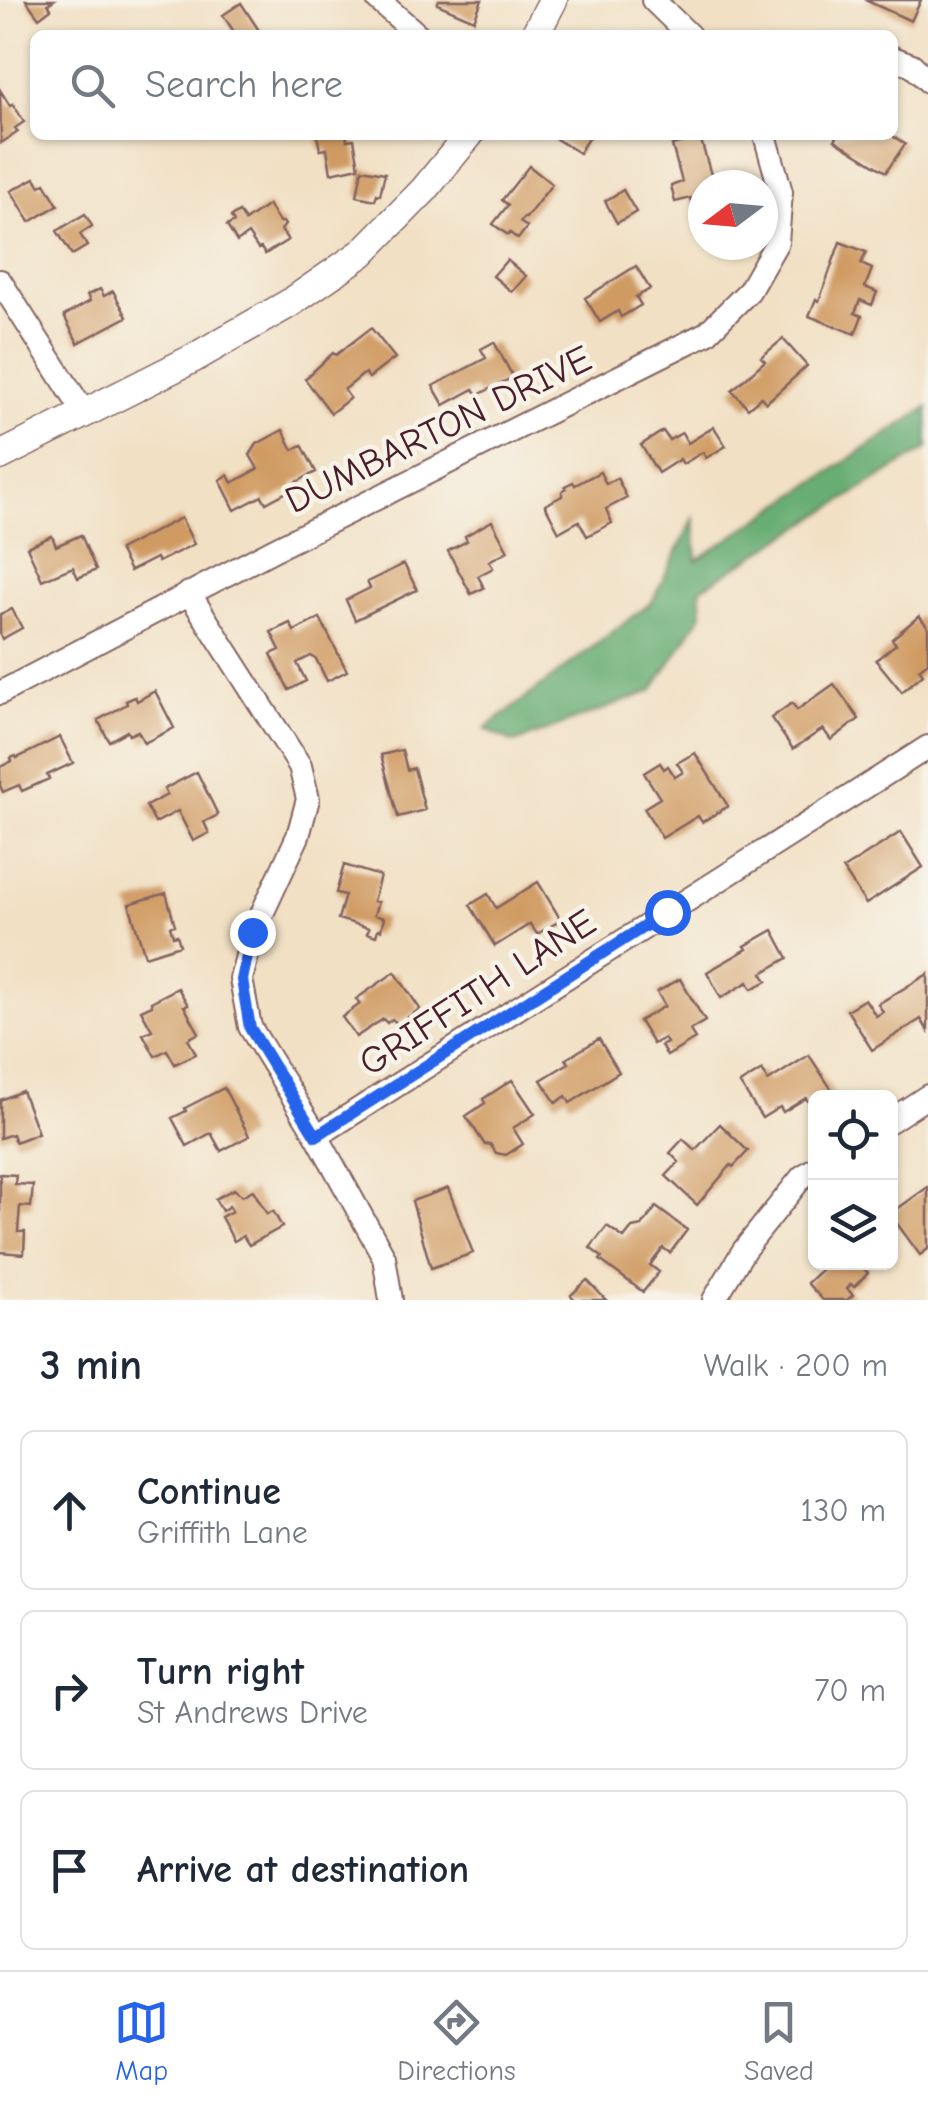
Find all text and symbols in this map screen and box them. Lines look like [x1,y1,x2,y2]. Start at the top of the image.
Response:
search box [30,30,898,140]
icon: search [65,58,120,113]
text: Search here [145,63,343,107]
north arrow [688,170,778,260]
street label: DUMBARTON DRIVE [278,337,599,523]
route start [645,890,691,936]
street label: GRIFFITH LANE [351,900,604,1085]
route end [230,910,276,956]
map controls [808,1090,898,1270]
button: locate [808,1090,898,1180]
button: layers [808,1180,898,1270]
text: 3 min [40,1341,142,1390]
text: Walk · 200 m [704,1347,888,1384]
text: Continue [137,1470,281,1514]
icon: ahead [42,1483,97,1538]
text: 130 m [800,1492,886,1529]
text: Griffith Lane [137,1514,308,1551]
text: Turn right [137,1650,304,1694]
icon: right [42,1663,97,1718]
text: 70 m [814,1672,886,1709]
text: St Andrews Drive [137,1694,368,1731]
icon: arrive [42,1843,97,1898]
text: Arrive at destination [137,1848,469,1892]
tab: Map [114,1995,169,2087]
tab: Directions [397,1995,516,2087]
tab: Saved [744,1995,814,2087]

